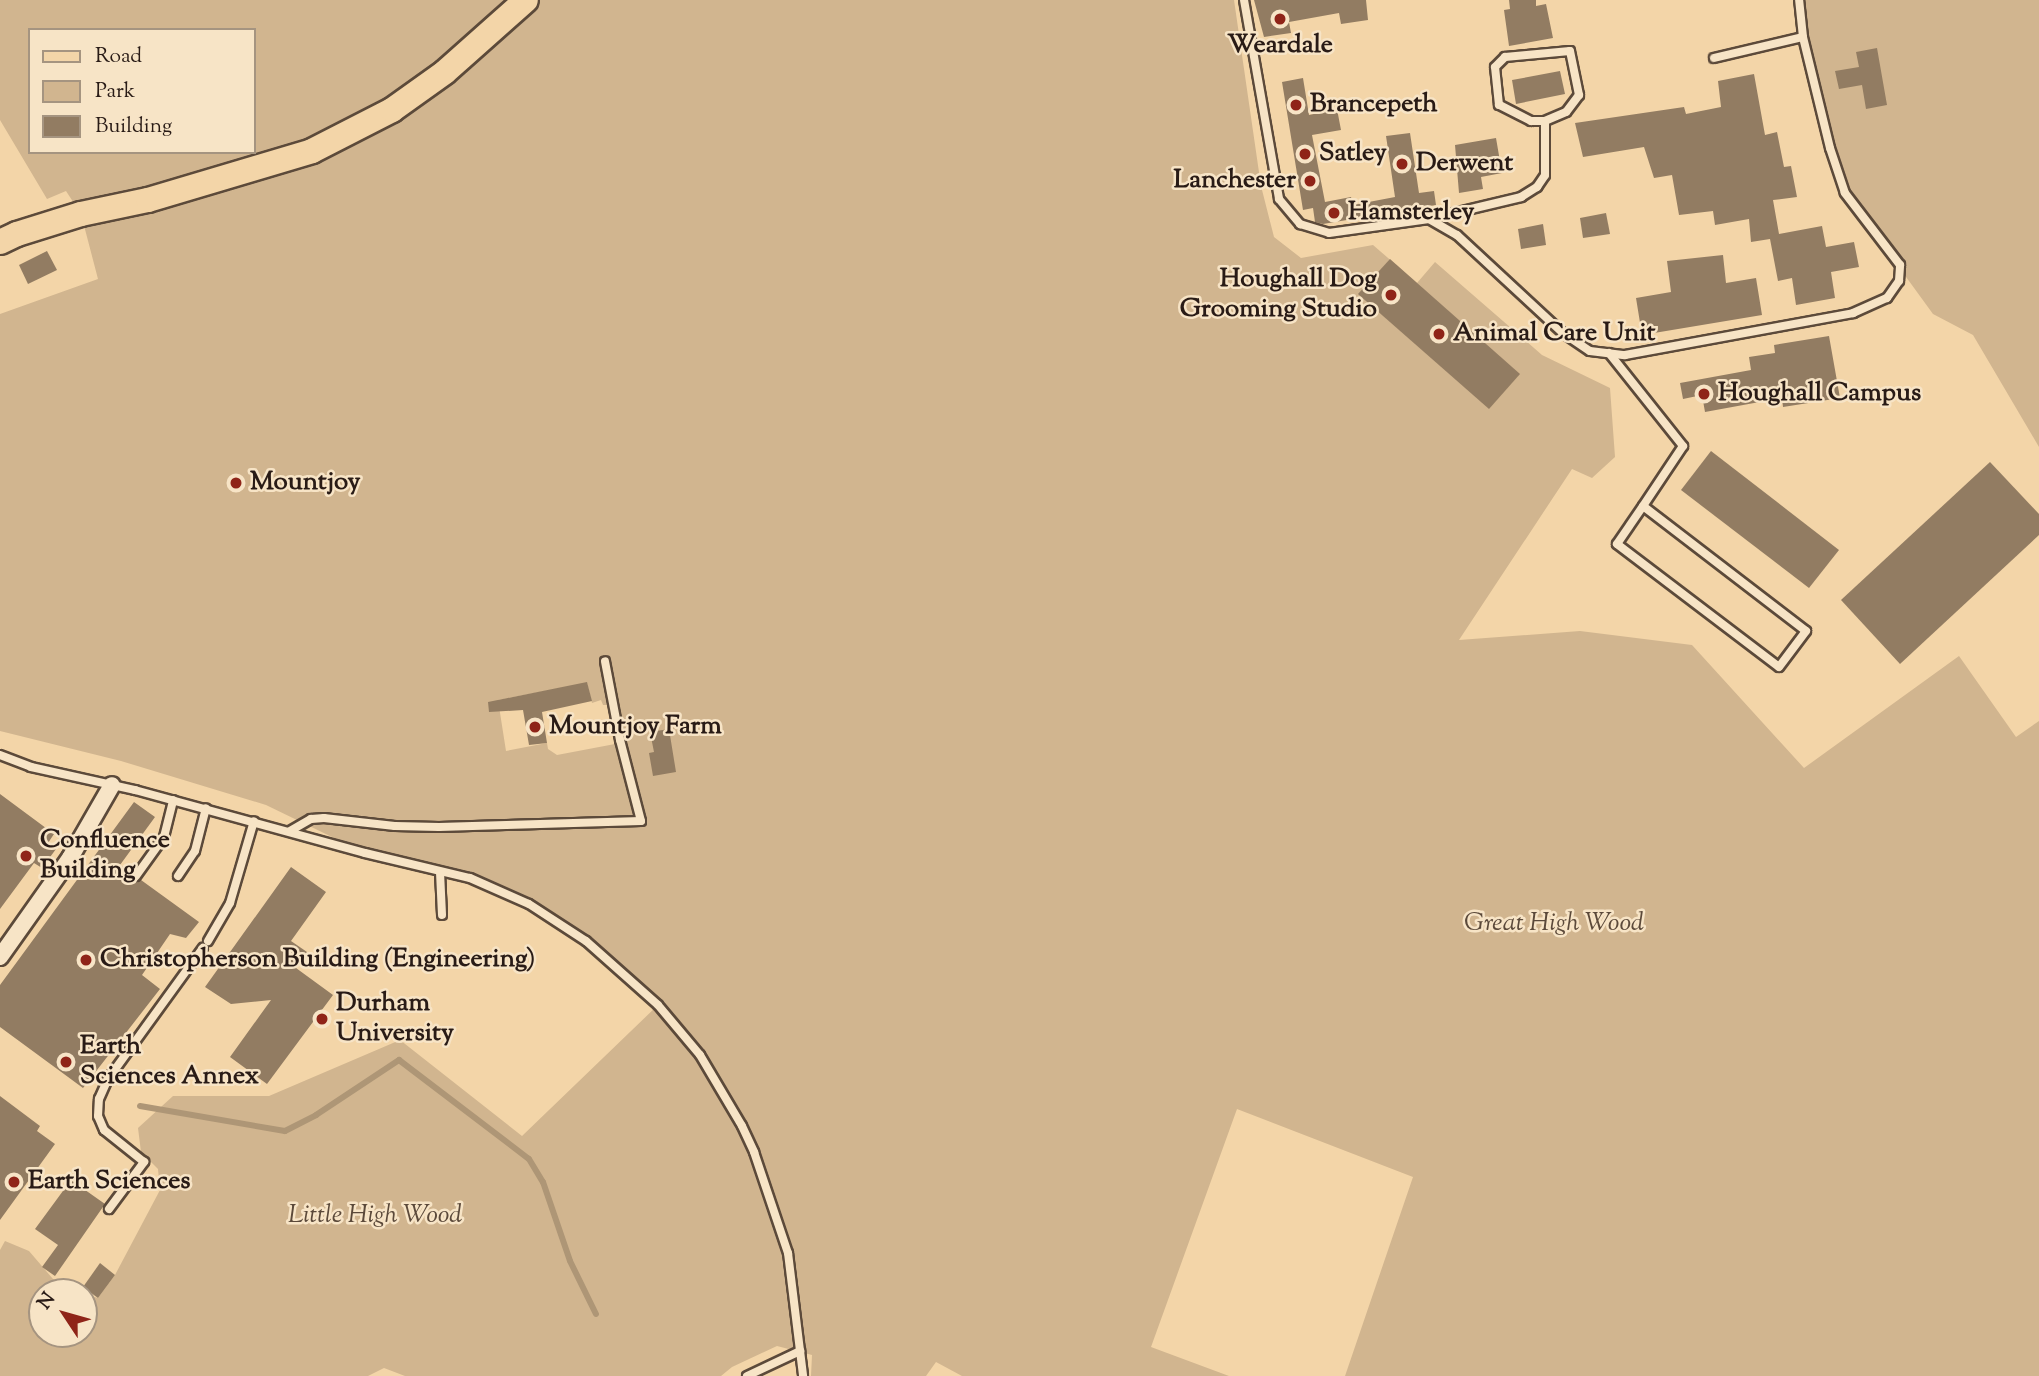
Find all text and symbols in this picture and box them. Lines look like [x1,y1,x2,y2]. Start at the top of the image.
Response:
marker: Weardale [1272,11,1288,27]
legend [28,28,256,154]
place label: Weardale [1227,30,1333,62]
text: Road [95,42,142,72]
text: Park [95,77,135,107]
place label: Brancepeth [1310,89,1437,121]
marker: Brancepeth [1288,97,1304,113]
text: Building [95,112,172,142]
place label: Satley [1319,138,1387,170]
marker: Satley [1297,146,1313,162]
place label: Derwent [1416,148,1513,180]
marker: Derwent [1394,156,1410,172]
place label: Lanchester [1174,165,1296,197]
marker: Lanchester [1302,173,1318,189]
place label: Hamsterley [1348,197,1475,229]
marker: Hamsterley [1326,205,1342,221]
place label: Houghall Dog Grooming Studio [1180,264,1377,326]
marker: Houghall Dog Grooming Studio [1383,287,1399,303]
place label: Animal Care Unit [1453,318,1655,350]
marker: Animal Care Unit [1431,326,1447,342]
place label: Houghall Campus [1718,378,1921,410]
marker: Houghall Campus [1696,386,1712,402]
place label: Mountjoy [250,467,360,499]
marker: Mountjoy [228,475,244,491]
place label: Mountjoy Farm [549,711,722,743]
marker: Mountjoy Farm [527,719,543,735]
place label: Confluence Building [40,825,170,886]
marker: Confluence Building [18,848,34,864]
park label: Great High Wood [1464,908,1644,940]
place label: Christopherson Building (Engineering) [100,944,535,976]
marker: Christopherson Building (Engineering) [78,952,94,968]
place label: Durham University [336,988,454,1050]
marker: Durham University [314,1011,330,1027]
place label: Earth Sciences Annex [80,1031,259,1092]
marker: Earth Sciences Annex [58,1054,74,1070]
place label: Earth Sciences [28,1166,191,1198]
marker: Earth Sciences [6,1174,22,1190]
park label: Little High Wood [288,1200,462,1232]
north arrow [28,1278,98,1348]
text: N [32,1287,63,1316]

